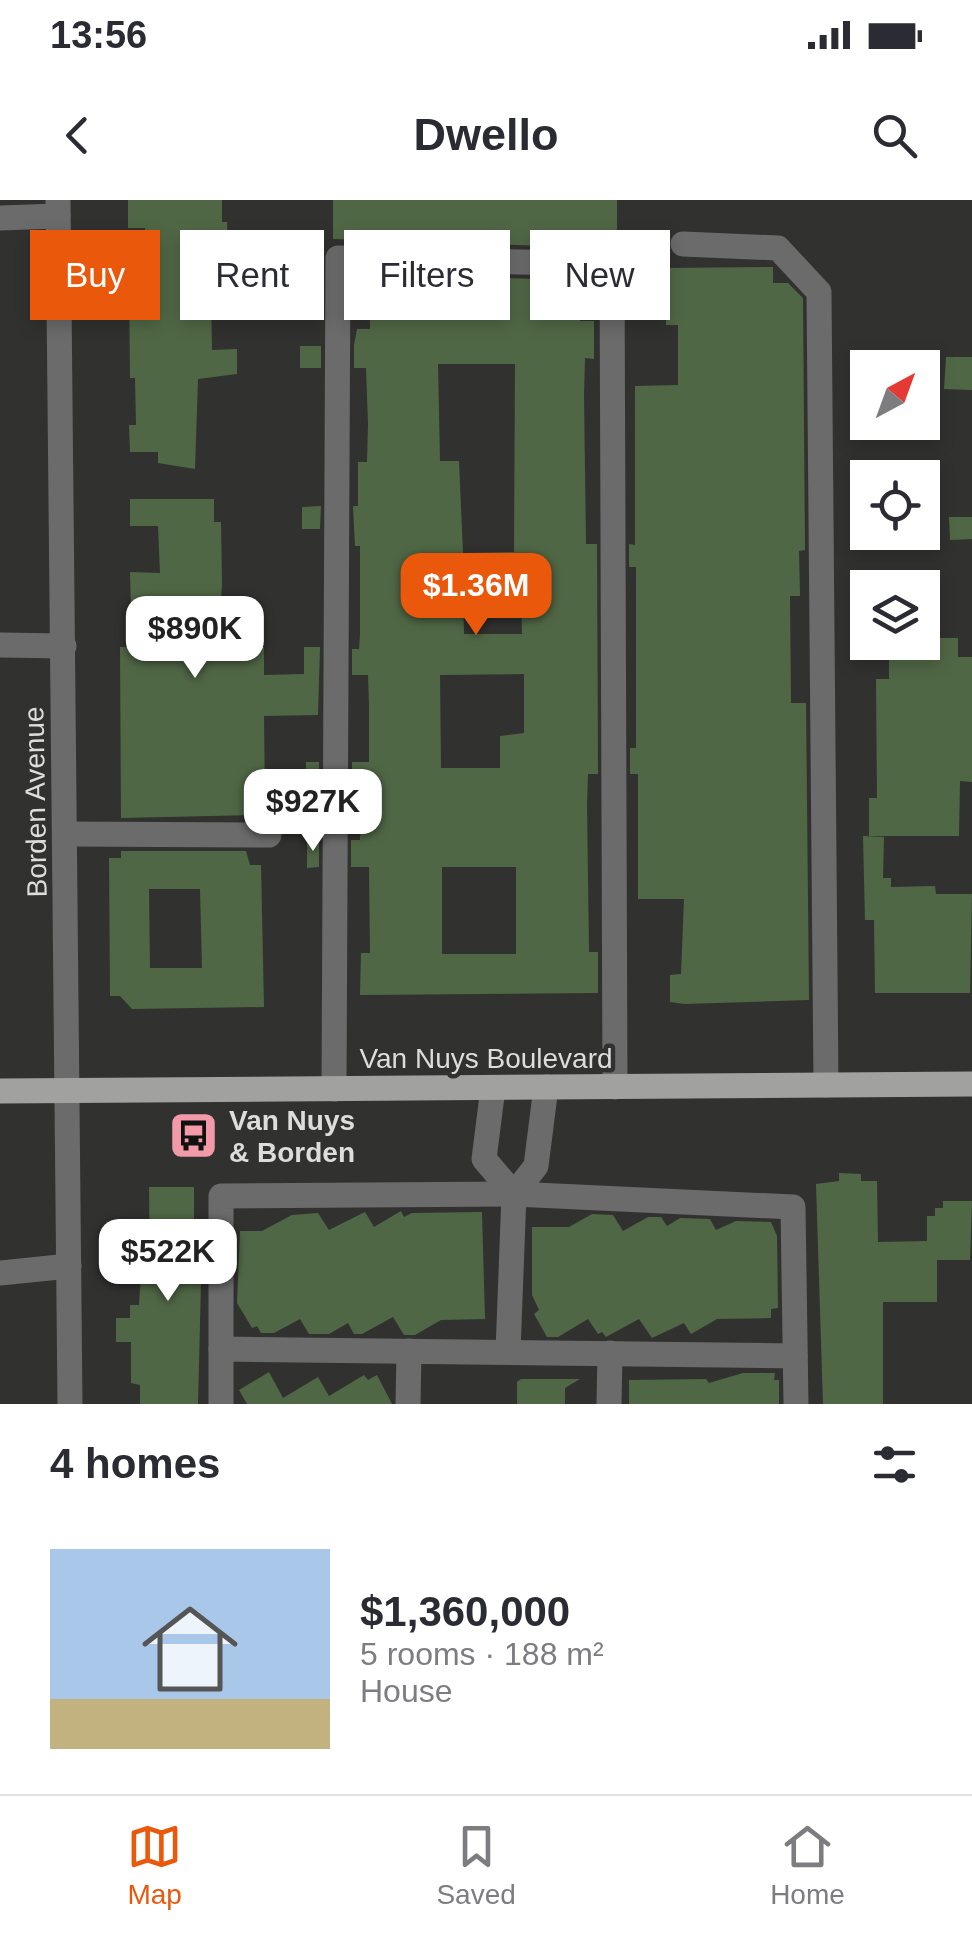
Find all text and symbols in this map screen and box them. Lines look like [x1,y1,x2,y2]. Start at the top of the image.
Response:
text: 13:56 [50,14,147,56]
icon: back [50,108,105,163]
icon: search [867,108,922,163]
text: Dwello [413,109,559,160]
chip: Buy [30,230,160,320]
chip: Rent [180,230,324,320]
chip: Filters [344,230,510,320]
chip: New [530,230,670,320]
north arrow [850,350,940,440]
map controls [850,350,940,660]
button: locate [850,460,940,550]
pin: $1.36M [395,553,557,638]
text: $1.36M [423,567,529,603]
button: layers [850,570,940,660]
pin: $890K [125,596,265,681]
text: $890K [148,610,242,646]
street label: Borden Avenue [18,706,53,898]
pin: $927K [243,769,383,854]
text: $927K [266,783,360,819]
street label: Van Nuys Boulevard [359,1043,613,1074]
place label: Van Nuys & Borden [229,1105,355,1168]
bus stop icon: Van Nuys & Borden [168,1110,220,1162]
pin: $522K [98,1219,238,1304]
text: $522K [121,1233,215,1269]
icon: filters [867,1437,922,1492]
text: 4 homes [50,1440,220,1487]
text: $1,360,000 [360,1588,570,1635]
icon: home [130,1589,250,1709]
text: 5 rooms · 188 m² [360,1636,604,1672]
text: House [360,1673,453,1709]
tab: Map [127,1819,182,1911]
tab: Saved [436,1819,516,1911]
tab: Home [770,1819,845,1911]

